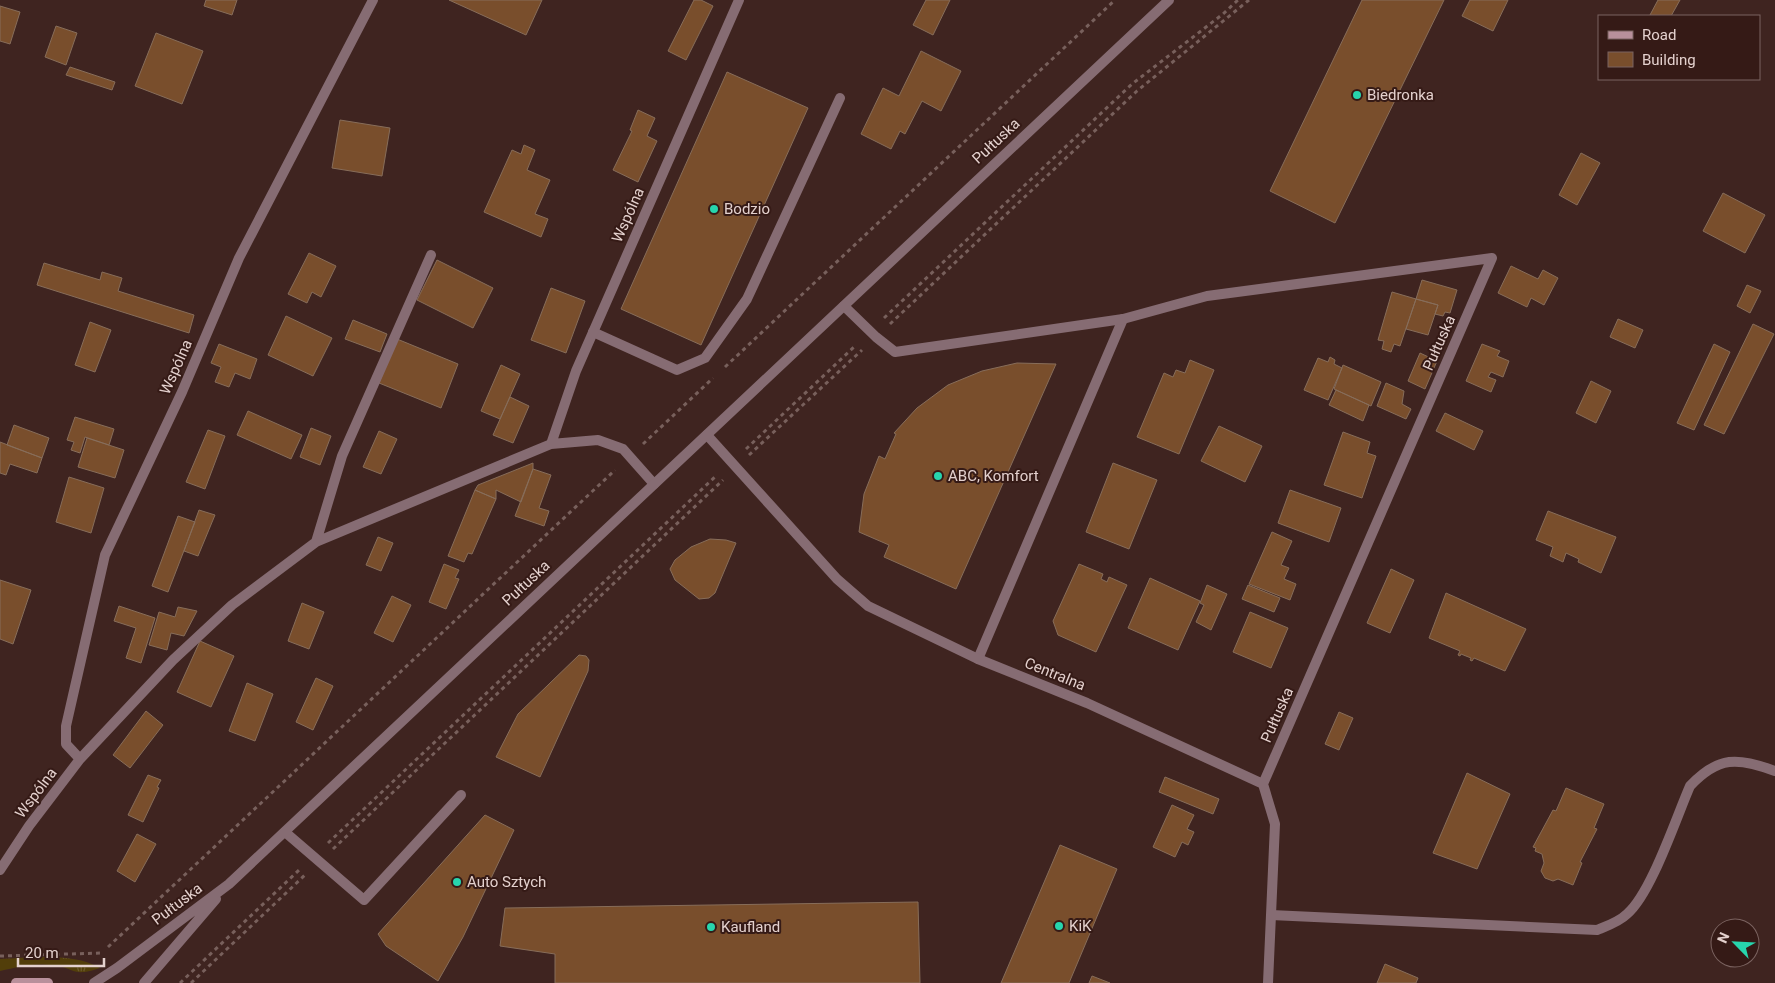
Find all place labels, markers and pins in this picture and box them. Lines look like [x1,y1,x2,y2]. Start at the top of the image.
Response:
place label: Biedronka [1367,86,1434,104]
marker: Biedronka [1351,89,1363,101]
place label: Bodzio [724,200,770,218]
marker: Bodzio [708,203,720,215]
place label: ABC, Komfort [948,467,1039,485]
marker: ABC, Komfort [932,470,944,482]
place label: Auto Sztych [467,873,546,891]
marker: Auto Sztych [451,876,463,888]
place label: KiK [1069,917,1092,935]
place label: Kaufland [721,918,780,936]
marker: KiK [1053,920,1065,932]
marker: Kaufland [705,921,717,933]

